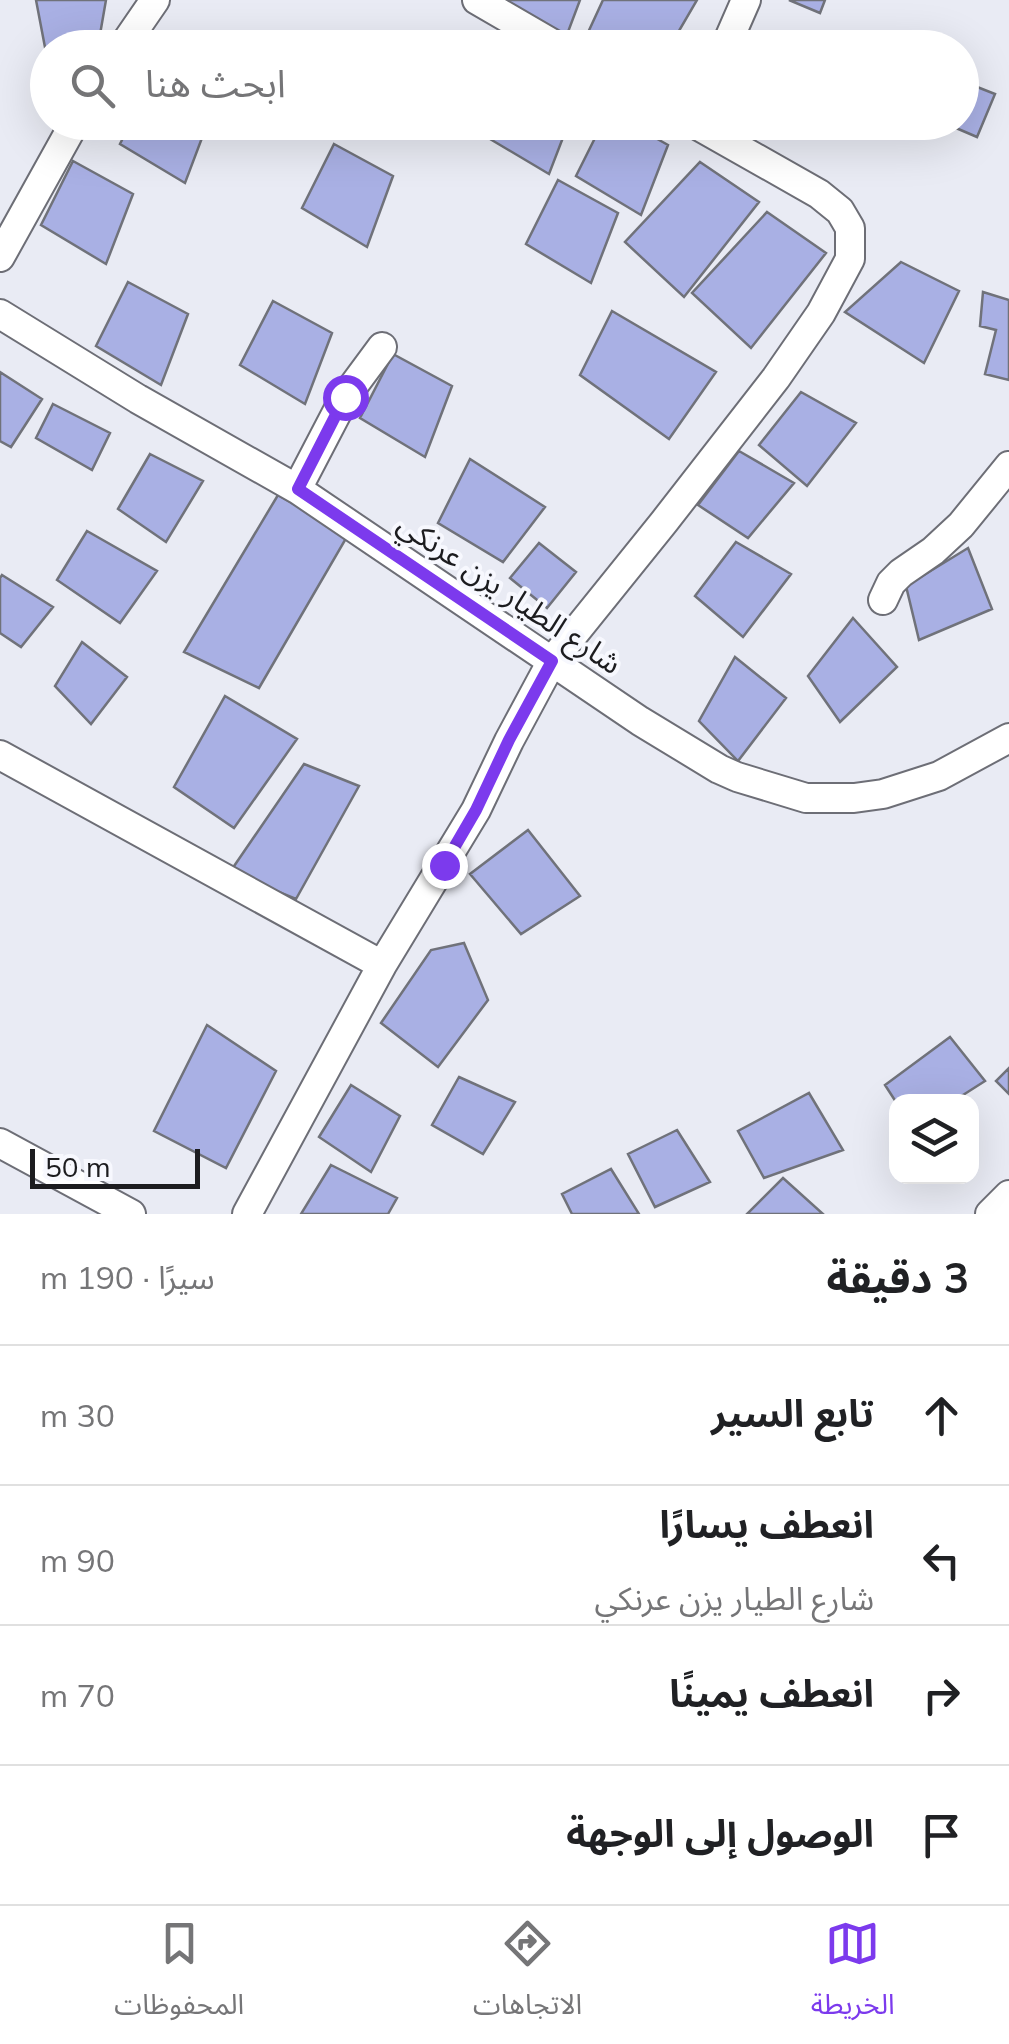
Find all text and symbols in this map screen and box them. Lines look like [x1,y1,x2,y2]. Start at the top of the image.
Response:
search box [30,30,979,140]
icon: search [65,58,120,113]
text: ابحث هنا [145,59,286,107]
route start [323,375,369,421]
street label: شارع الطيار يزن عرنكي [388,504,629,686]
route end [422,843,468,889]
map controls [889,1094,979,1184]
button: layers [889,1094,979,1184]
scale bar [30,1144,200,1188]
text: 50 m [45,1149,111,1184]
text: 3 دقيقة [827,1251,969,1304]
text: سيرًا · 190 m [40,1257,215,1297]
icon: ahead [914,1388,969,1443]
text: تابع السير [711,1389,874,1437]
text: 30 m [40,1395,115,1435]
text: انعطف يسارًا [659,1500,874,1548]
icon: left [914,1533,969,1588]
text: 90 m [40,1540,115,1580]
text: شارع الطيار يزن عرنكي [595,1578,874,1618]
icon: right [914,1668,969,1723]
text: انعطف يمينًا [669,1669,874,1717]
text: 70 m [40,1675,115,1715]
icon: arrive [914,1808,969,1863]
text: الوصول إلى الوجهة [566,1809,874,1857]
tab: المحفوظات [114,1916,244,2035]
tab: الاتجاهات [473,1916,582,2035]
tab: الخريطة [811,1916,895,2035]

